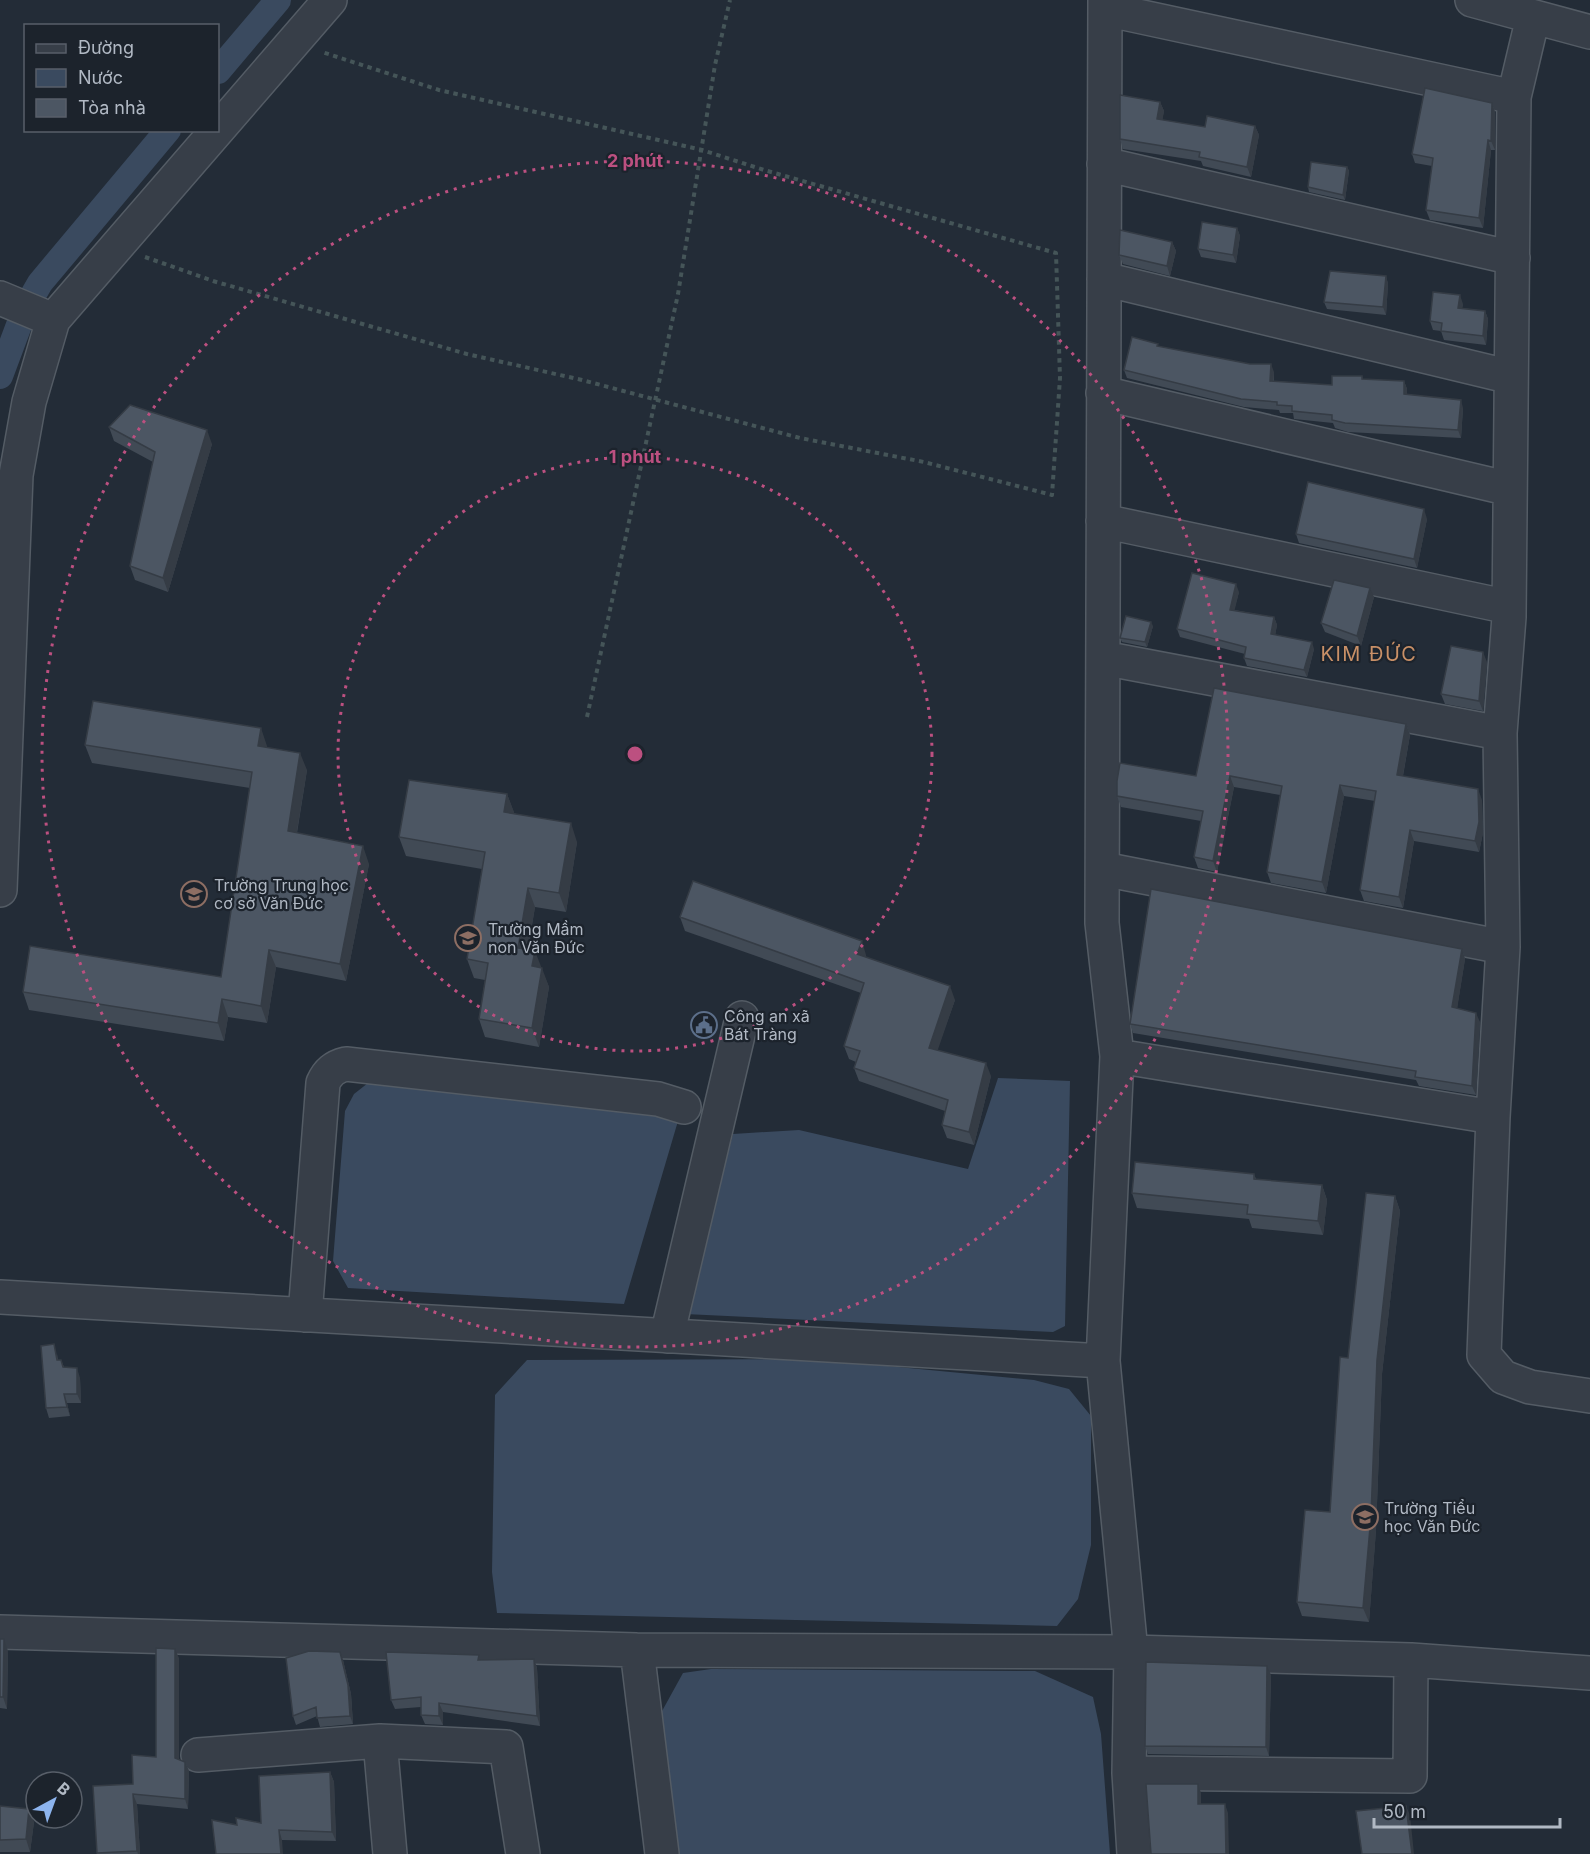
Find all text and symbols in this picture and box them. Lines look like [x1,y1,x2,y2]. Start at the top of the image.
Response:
legend [24,24,219,132]
text: Đường [78,37,134,58]
text: Nước [78,67,123,88]
text: Tòa nhà [78,97,146,118]
text: 2 phút [607,150,663,171]
text: 1 phút [609,446,662,467]
district label: KIM ĐỨC [1321,641,1417,666]
centre of rings [625,744,645,764]
place label: Trường Trung học cơ sở Văn Đức [214,875,349,913]
school or university icon: Trường Trung học cơ sở Văn Đức [179,879,209,909]
place label: Trường Mầm non Văn Đức [488,919,585,957]
school or university icon: Trường Mầm non Văn Đức [453,923,483,953]
place label: Công an xã Bát Tràng [724,1006,810,1044]
public building icon: Công an xã Bát Tràng [689,1010,719,1040]
place label: Trường Tiểu học Văn Đức [1384,1498,1480,1536]
school or university icon: Trường Tiểu học Văn Đức [1350,1502,1380,1532]
north arrow [24,1770,84,1830]
text: B [53,1778,74,1800]
scale bar [1374,1791,1560,1829]
text: 50 m [1383,1801,1426,1822]

